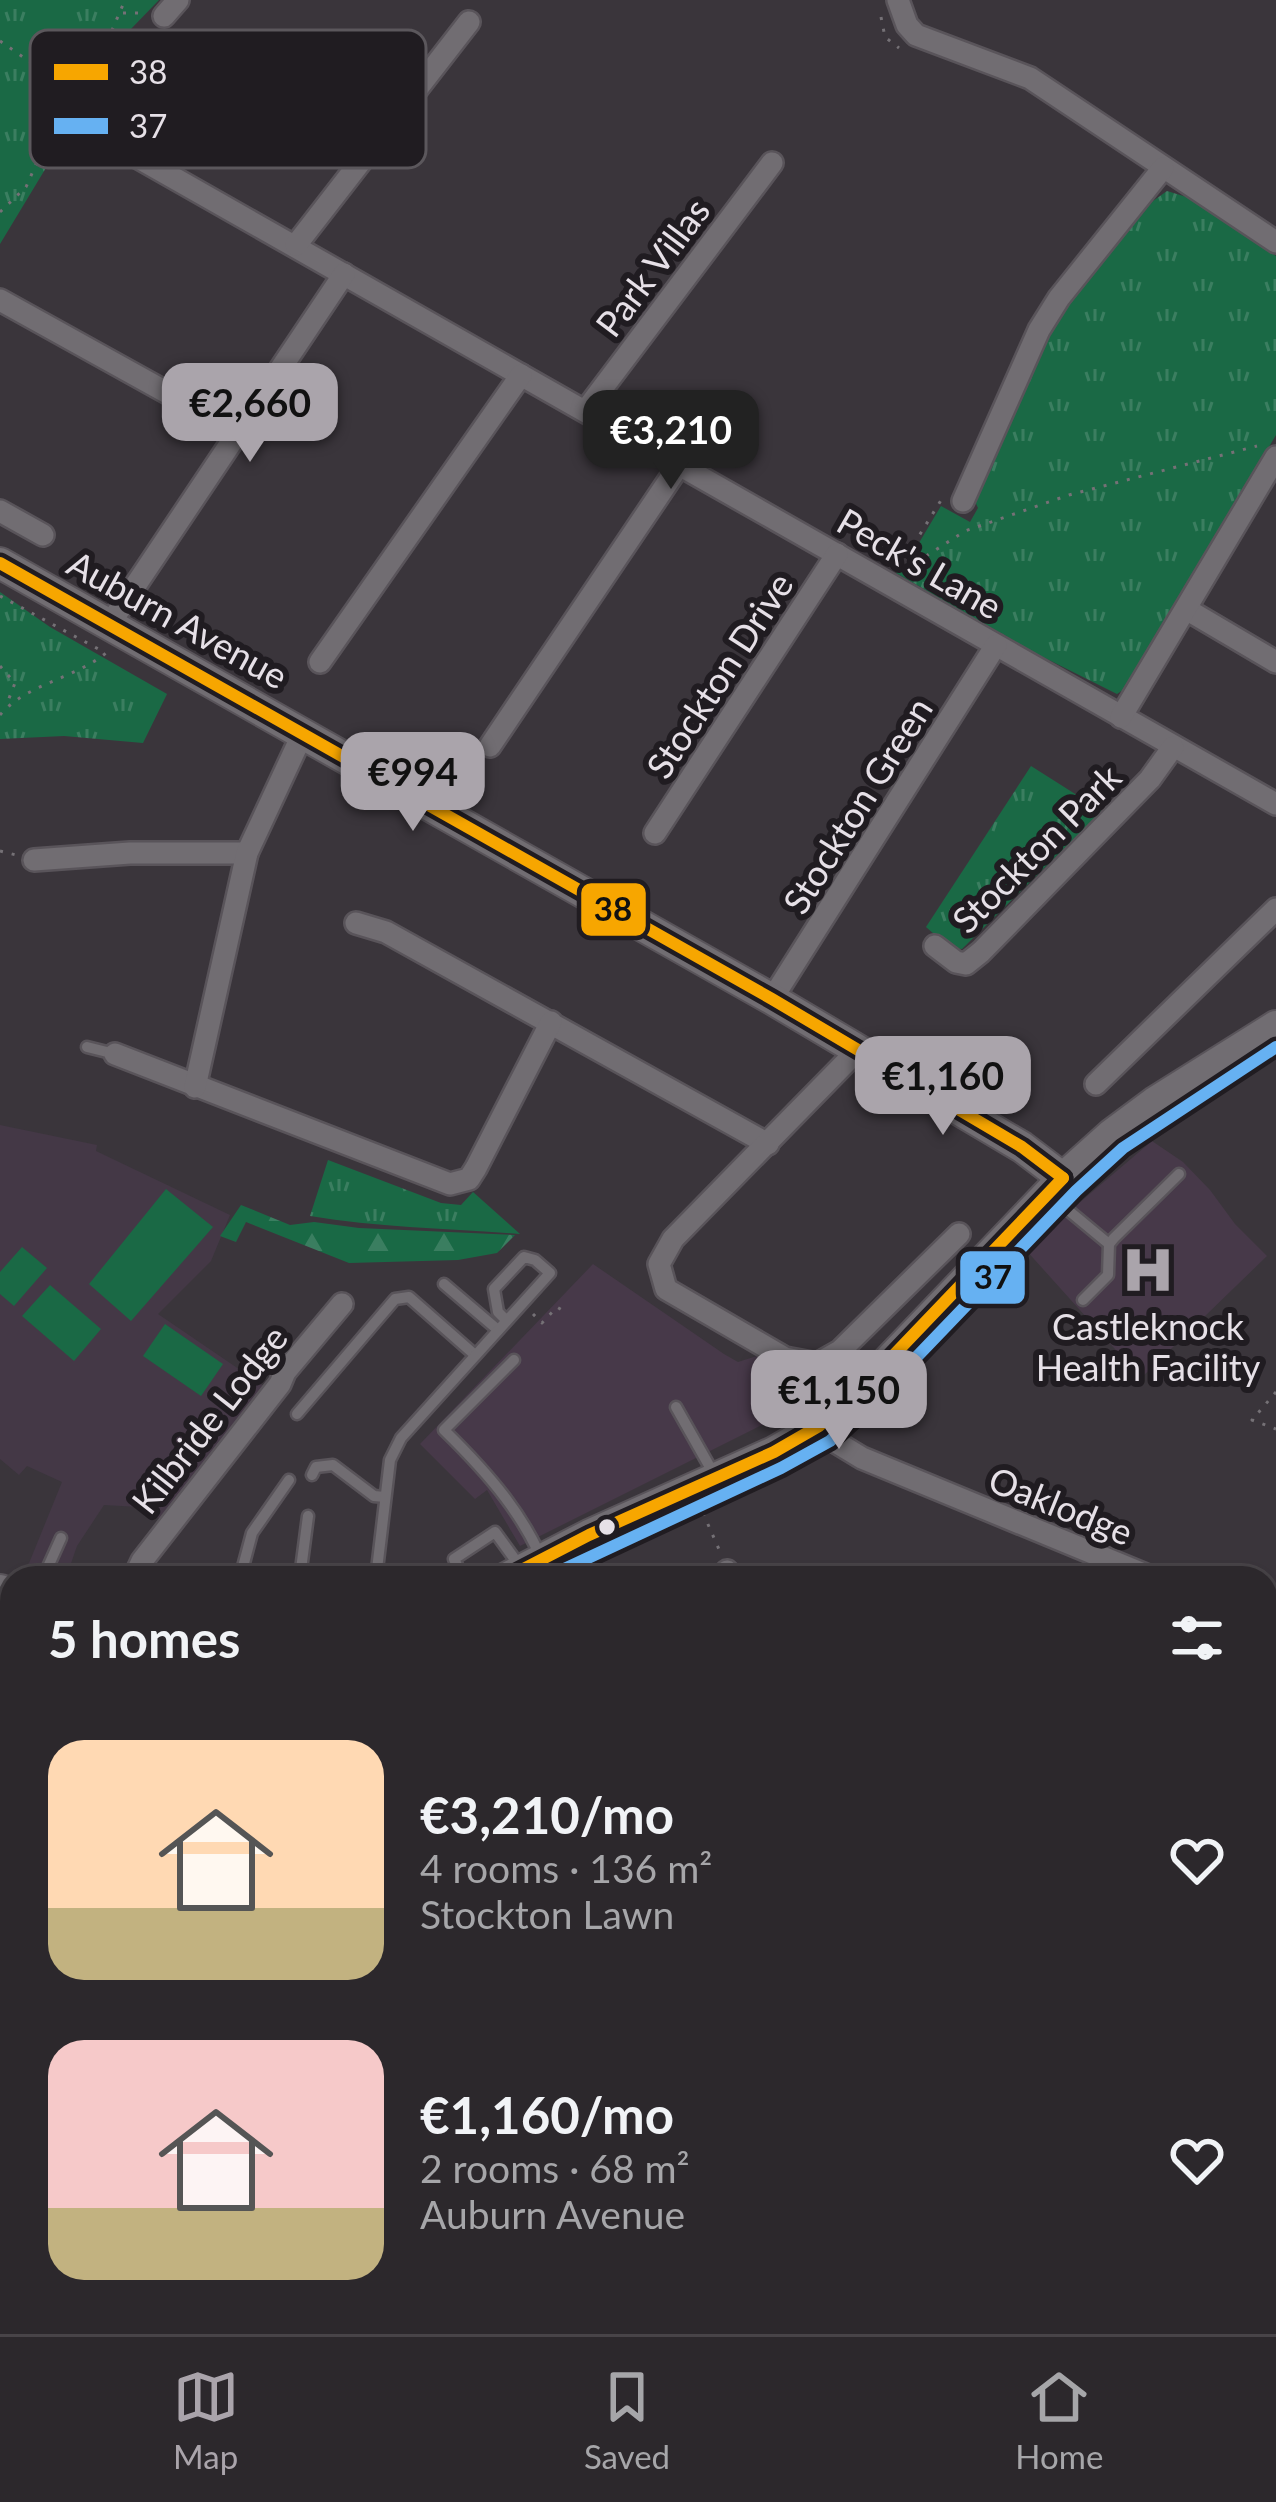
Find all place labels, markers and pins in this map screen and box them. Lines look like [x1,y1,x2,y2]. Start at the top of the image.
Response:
pin: €2,660 [152,363,348,465]
pin: €3,210 [573,390,769,492]
pin: €994 [342,732,484,834]
pin: €1,160 [845,1036,1041,1138]
hospital icon: Castleknock Health Facility [1119,1241,1177,1299]
place label: Castleknock Health Facility [1036,1304,1261,1389]
pin: €1,150 [741,1350,937,1452]
unlabelled marker [596,1516,618,1538]

